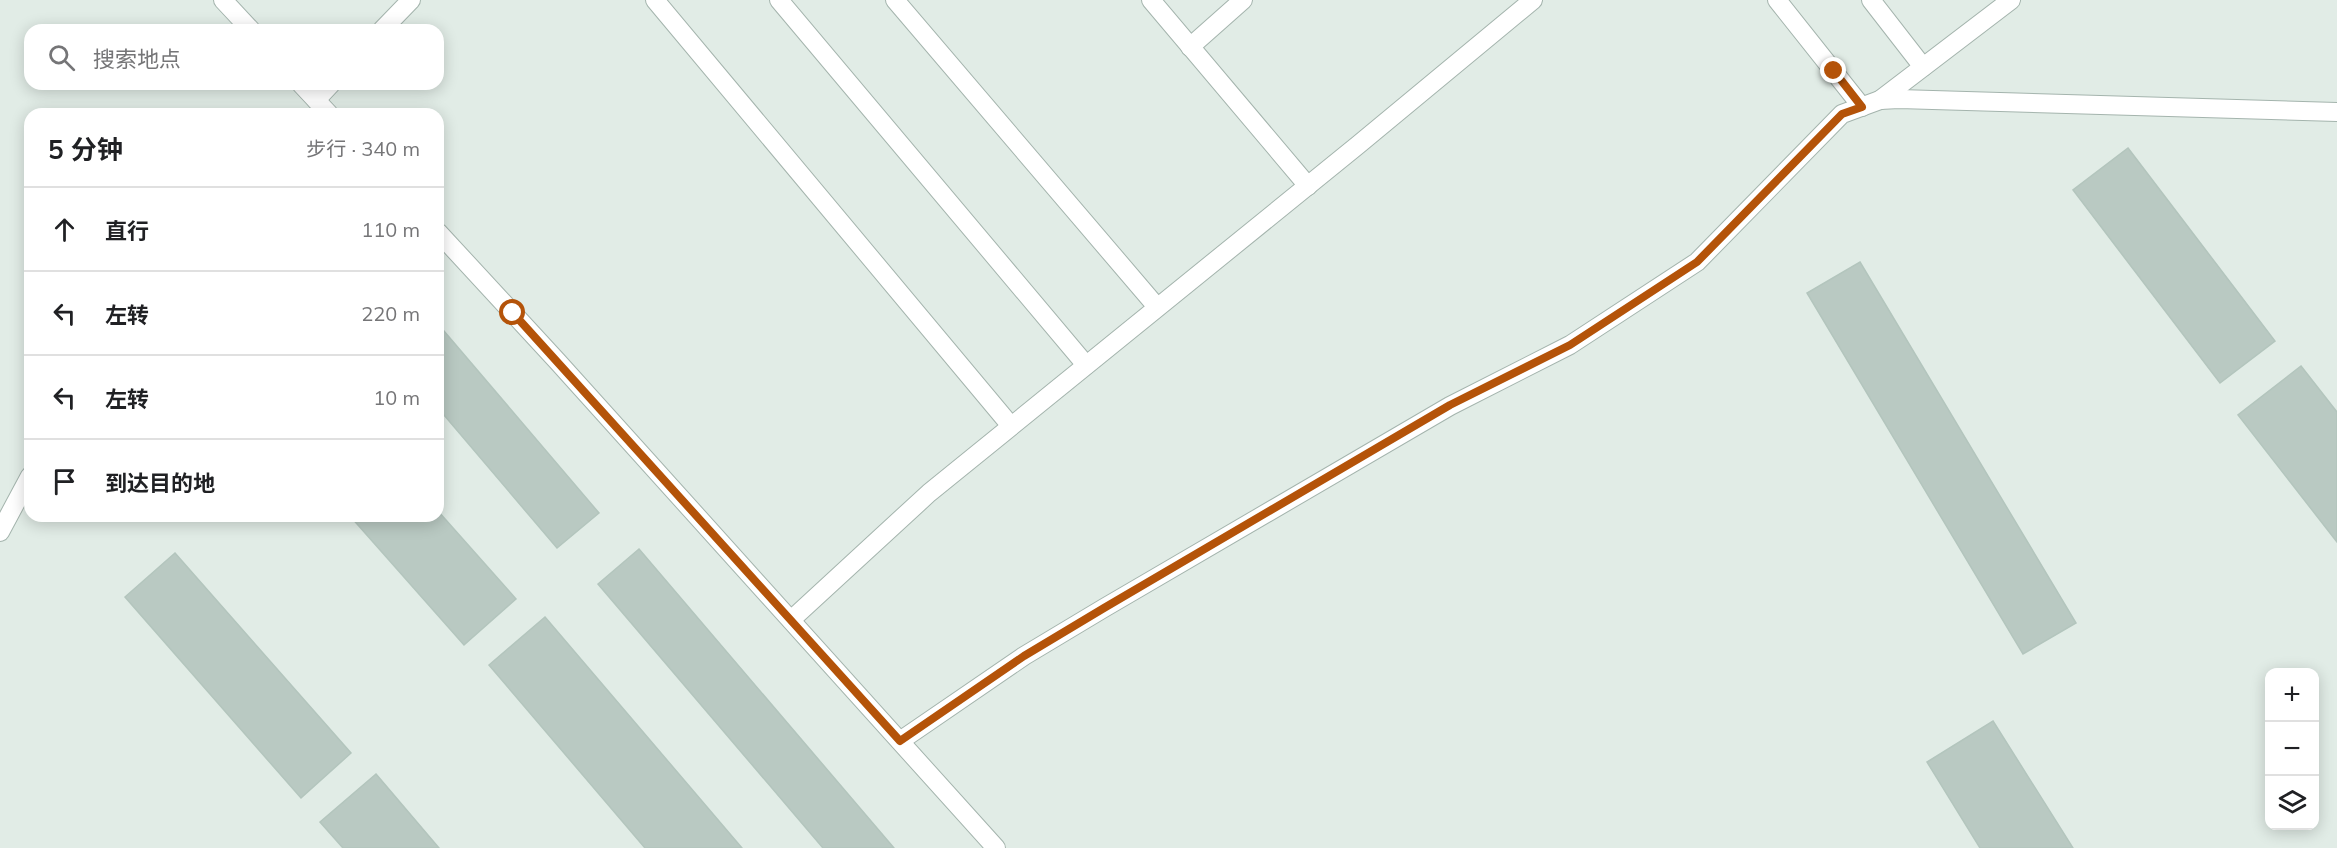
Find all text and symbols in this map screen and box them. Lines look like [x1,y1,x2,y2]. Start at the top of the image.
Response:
search box [24,24,444,90]
icon: search [45,41,78,74]
text: 搜索地点 [93,45,181,73]
route end [1820,57,1846,83]
text: 5 分钟 [48,133,123,166]
text: 步行 · 340 m [306,136,420,161]
icon: ahead [48,213,81,246]
text: 直行 [105,217,149,245]
text: 110 m [361,217,420,242]
icon: left [48,297,81,330]
route start [499,299,525,325]
text: 左转 [105,301,149,329]
text: 220 m [361,301,420,326]
icon: left [48,381,81,414]
text: 左转 [105,385,149,413]
text: 10 m [373,385,420,410]
icon: arrive [48,465,81,498]
text: 到达目的地 [105,469,215,497]
map controls [2265,668,2319,830]
button: + [2265,668,2319,722]
button: − [2265,722,2319,776]
button: layers [2265,776,2319,830]

